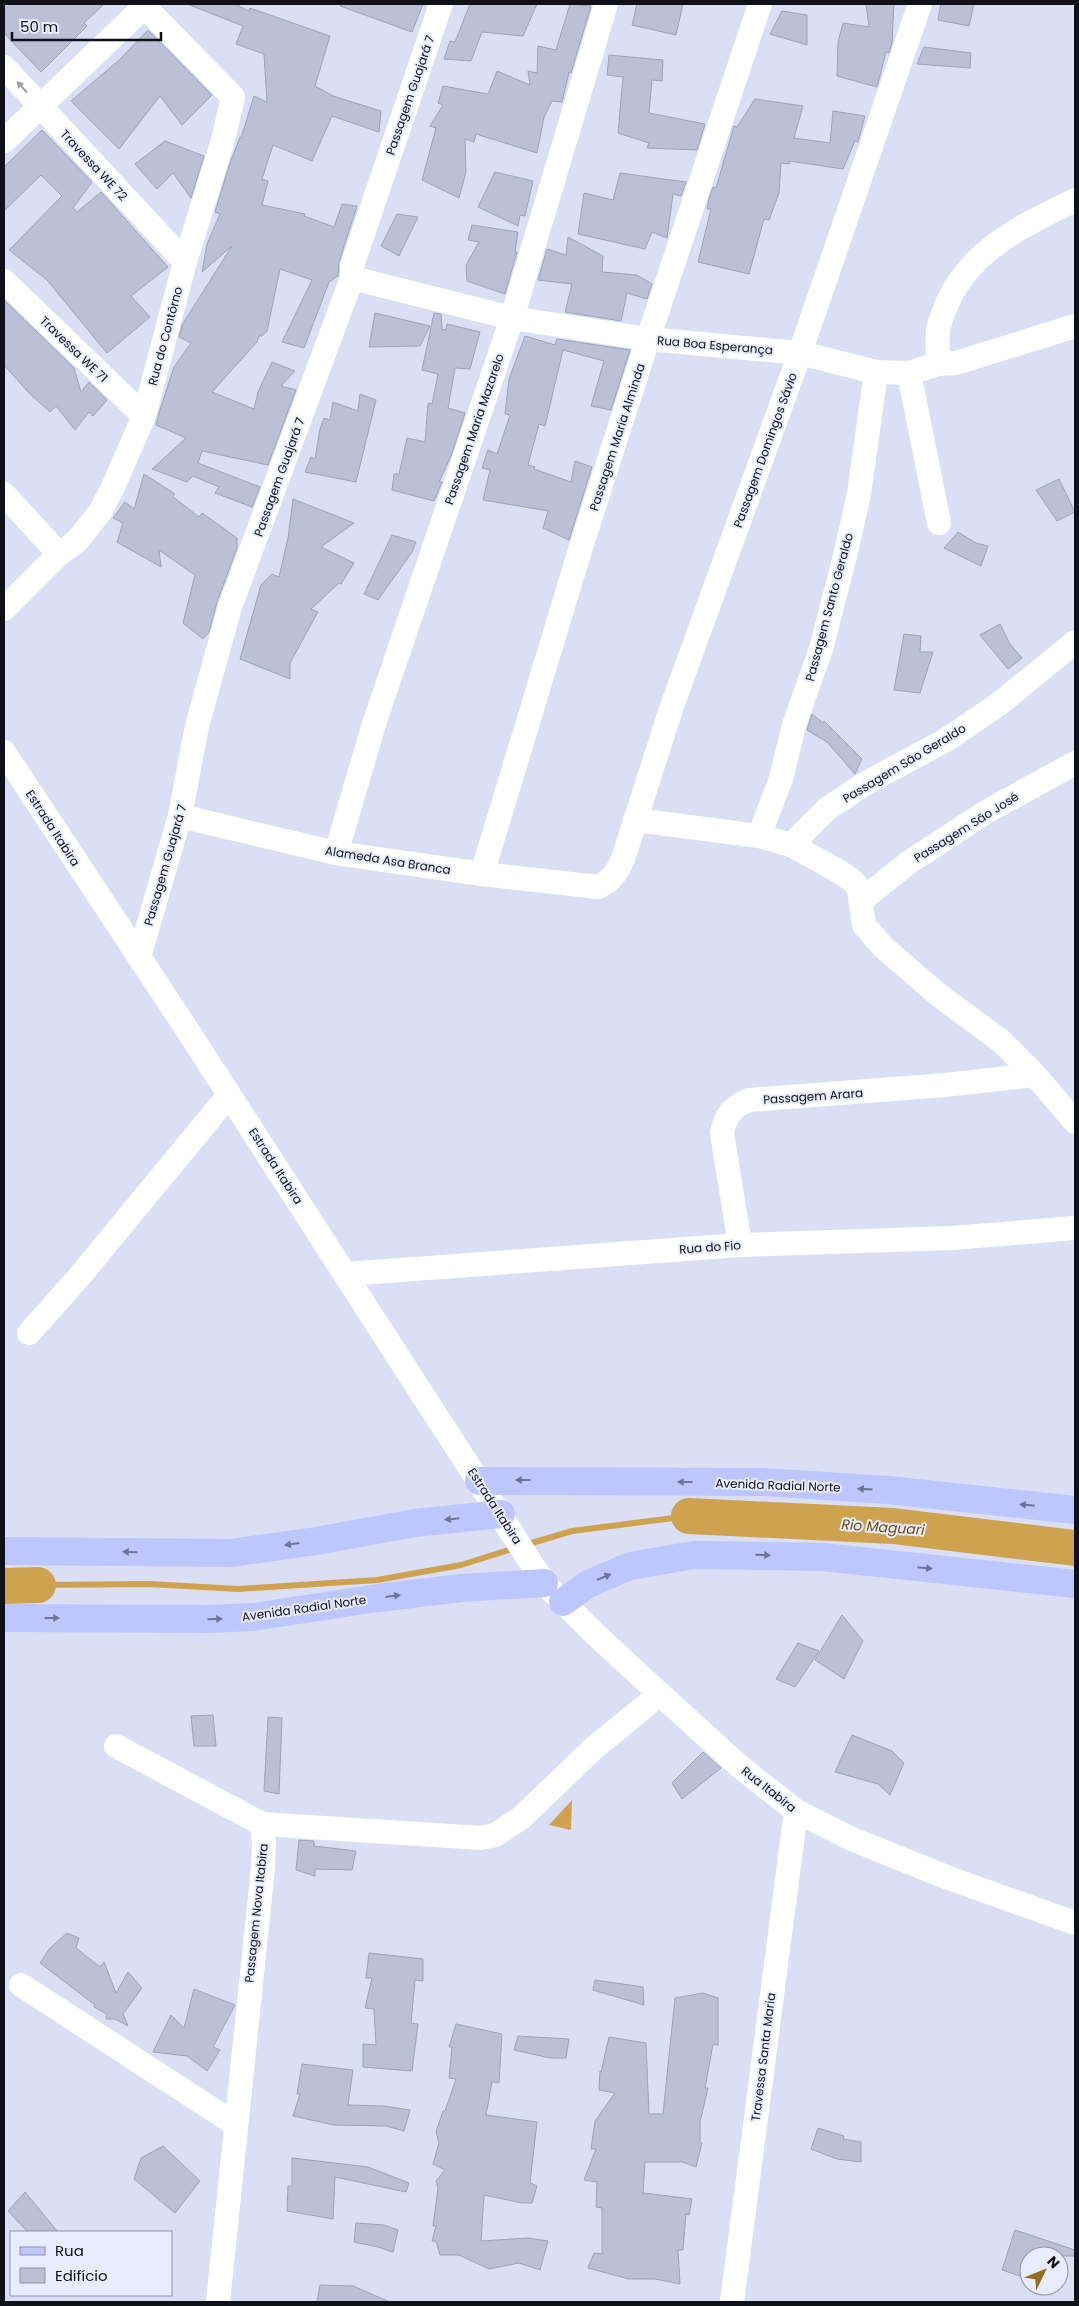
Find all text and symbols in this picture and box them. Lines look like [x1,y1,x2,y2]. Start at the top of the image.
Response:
scale bar [12,10,161,42]
text: 50 m [20,16,58,37]
street label: Passagem Guajará 7 [382,33,439,157]
one-way arrow [16,81,28,93]
street label: Travessa WE 72 [57,126,132,204]
street label: Rua do Contôrno [144,284,186,387]
street label: Travessa WE 71 [36,312,112,386]
street label: Rua Boa Esperança [656,331,774,359]
street label: Passagem Maria Mazarelo [440,351,508,507]
street label: Passagem Maria Alminda [585,361,649,513]
street label: Passagem Domingos Sávio [729,370,801,530]
street label: Passagem Guajará 7 [250,415,309,539]
street label: Passagem Santo Geraldo [801,531,857,683]
street label: Passagem São Geraldo [839,719,969,807]
street label: Estrada Itabira [22,787,84,869]
street label: Passagem São José [910,788,1022,866]
street label: Passagem Guajará 7 [140,802,191,928]
street label: Alameda Asa Branca [324,842,452,878]
street label: Passagem Arara [762,1084,864,1108]
street label: Estrada Itabira [245,1125,307,1207]
street label: Rua do Fio [678,1236,742,1258]
street label: Estrada Itabira [464,1465,526,1547]
street label: Avenida Radial Norte [715,1474,841,1496]
one-way arrow [515,1476,531,1484]
one-way arrow [677,1478,693,1486]
one-way arrow [857,1484,873,1492]
one-way arrow [1019,1501,1035,1509]
water label: Rio Maguari [841,1514,926,1540]
one-way arrow [444,1515,460,1523]
one-way arrow [284,1541,300,1549]
one-way arrow [122,1548,138,1556]
one-way arrow [756,1551,772,1559]
one-way arrow [918,1564,934,1572]
one-way arrow [597,1572,611,1580]
street label: Avenida Radial Norte [241,1591,367,1625]
one-way arrow [386,1592,402,1600]
one-way arrow [45,1614,61,1622]
one-way arrow [207,1614,223,1622]
street label: Rua Itabira [738,1762,800,1816]
street label: Passagem Nova Itabira [240,1842,272,1984]
street label: Travessa Santa Maria [747,1992,779,2122]
legend [10,2231,172,2296]
text: Rua [55,2240,84,2261]
north arrow [1019,2246,1069,2296]
text: N [1043,2251,1064,2273]
text: Edifício [55,2265,108,2286]

